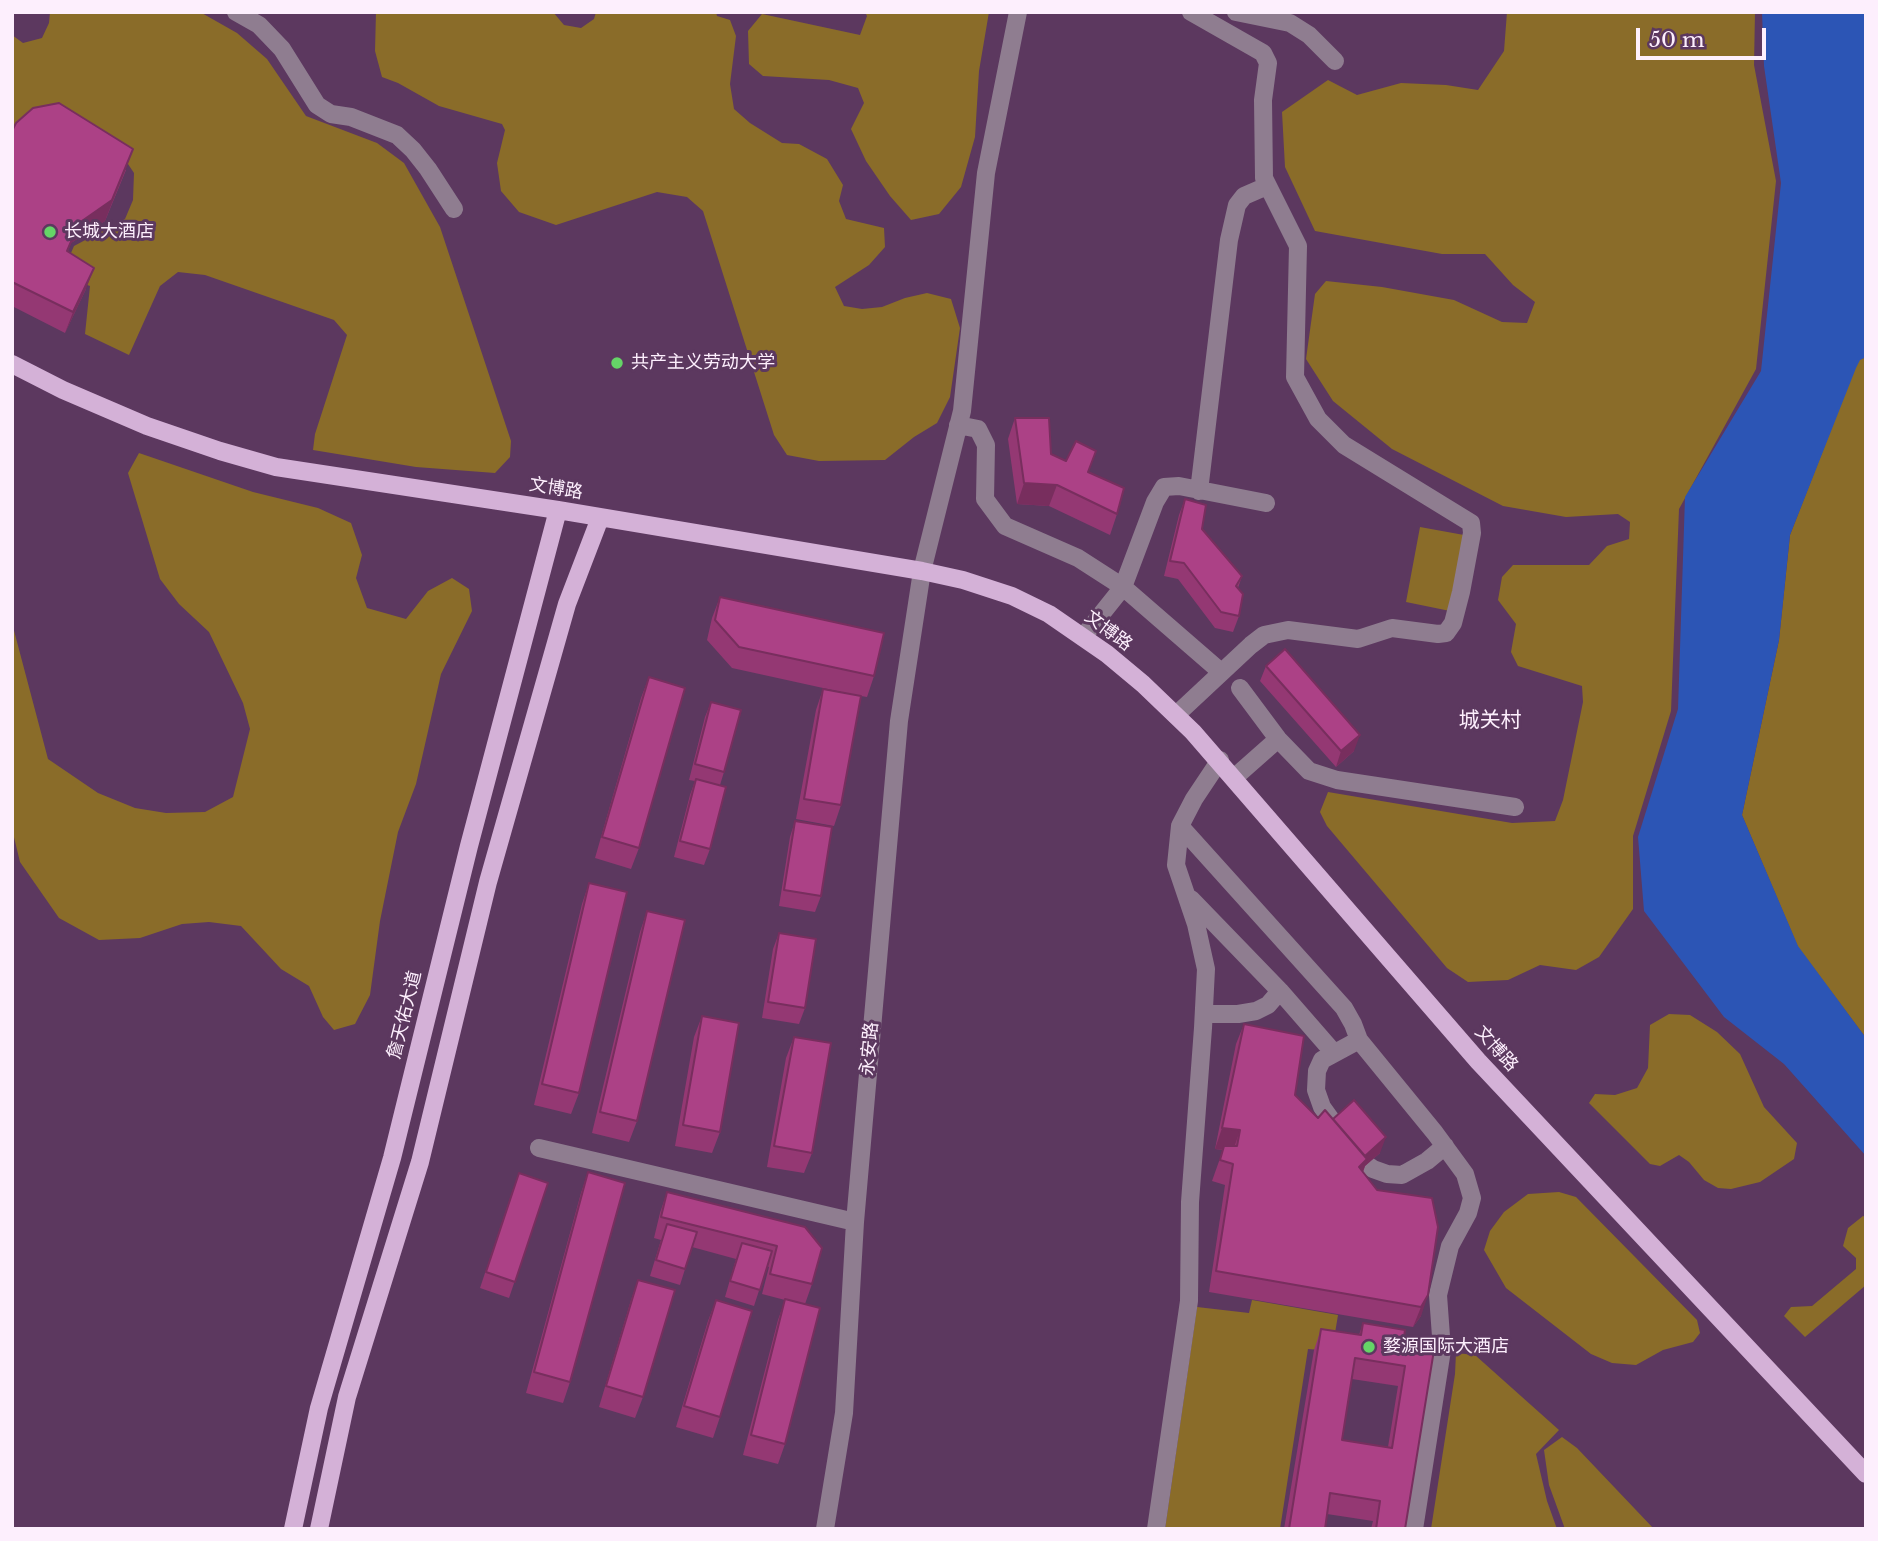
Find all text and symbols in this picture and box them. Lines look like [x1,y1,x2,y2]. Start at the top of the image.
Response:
scale bar [1640,14,1770,58]
text: 50 m [1649,27,1704,53]
place label: 长城大酒店 [64,221,154,243]
marker: 长城大酒店 [42,224,58,240]
place label: 共产主义劳动大学 [631,352,775,374]
marker: 共产主义劳动大学 [609,355,625,371]
street label: 文博路 [528,474,584,504]
street label: 文博路 [1080,606,1136,656]
district label: 城关村 [1459,708,1521,734]
street label: 詹天佑大道 [384,969,426,1061]
street label: 永安路 [857,1021,883,1077]
street label: 文博路 [1470,1022,1522,1076]
place label: 婺源国际大酒店 [1383,1336,1509,1358]
marker: 婺源国际大酒店 [1361,1339,1377,1355]

